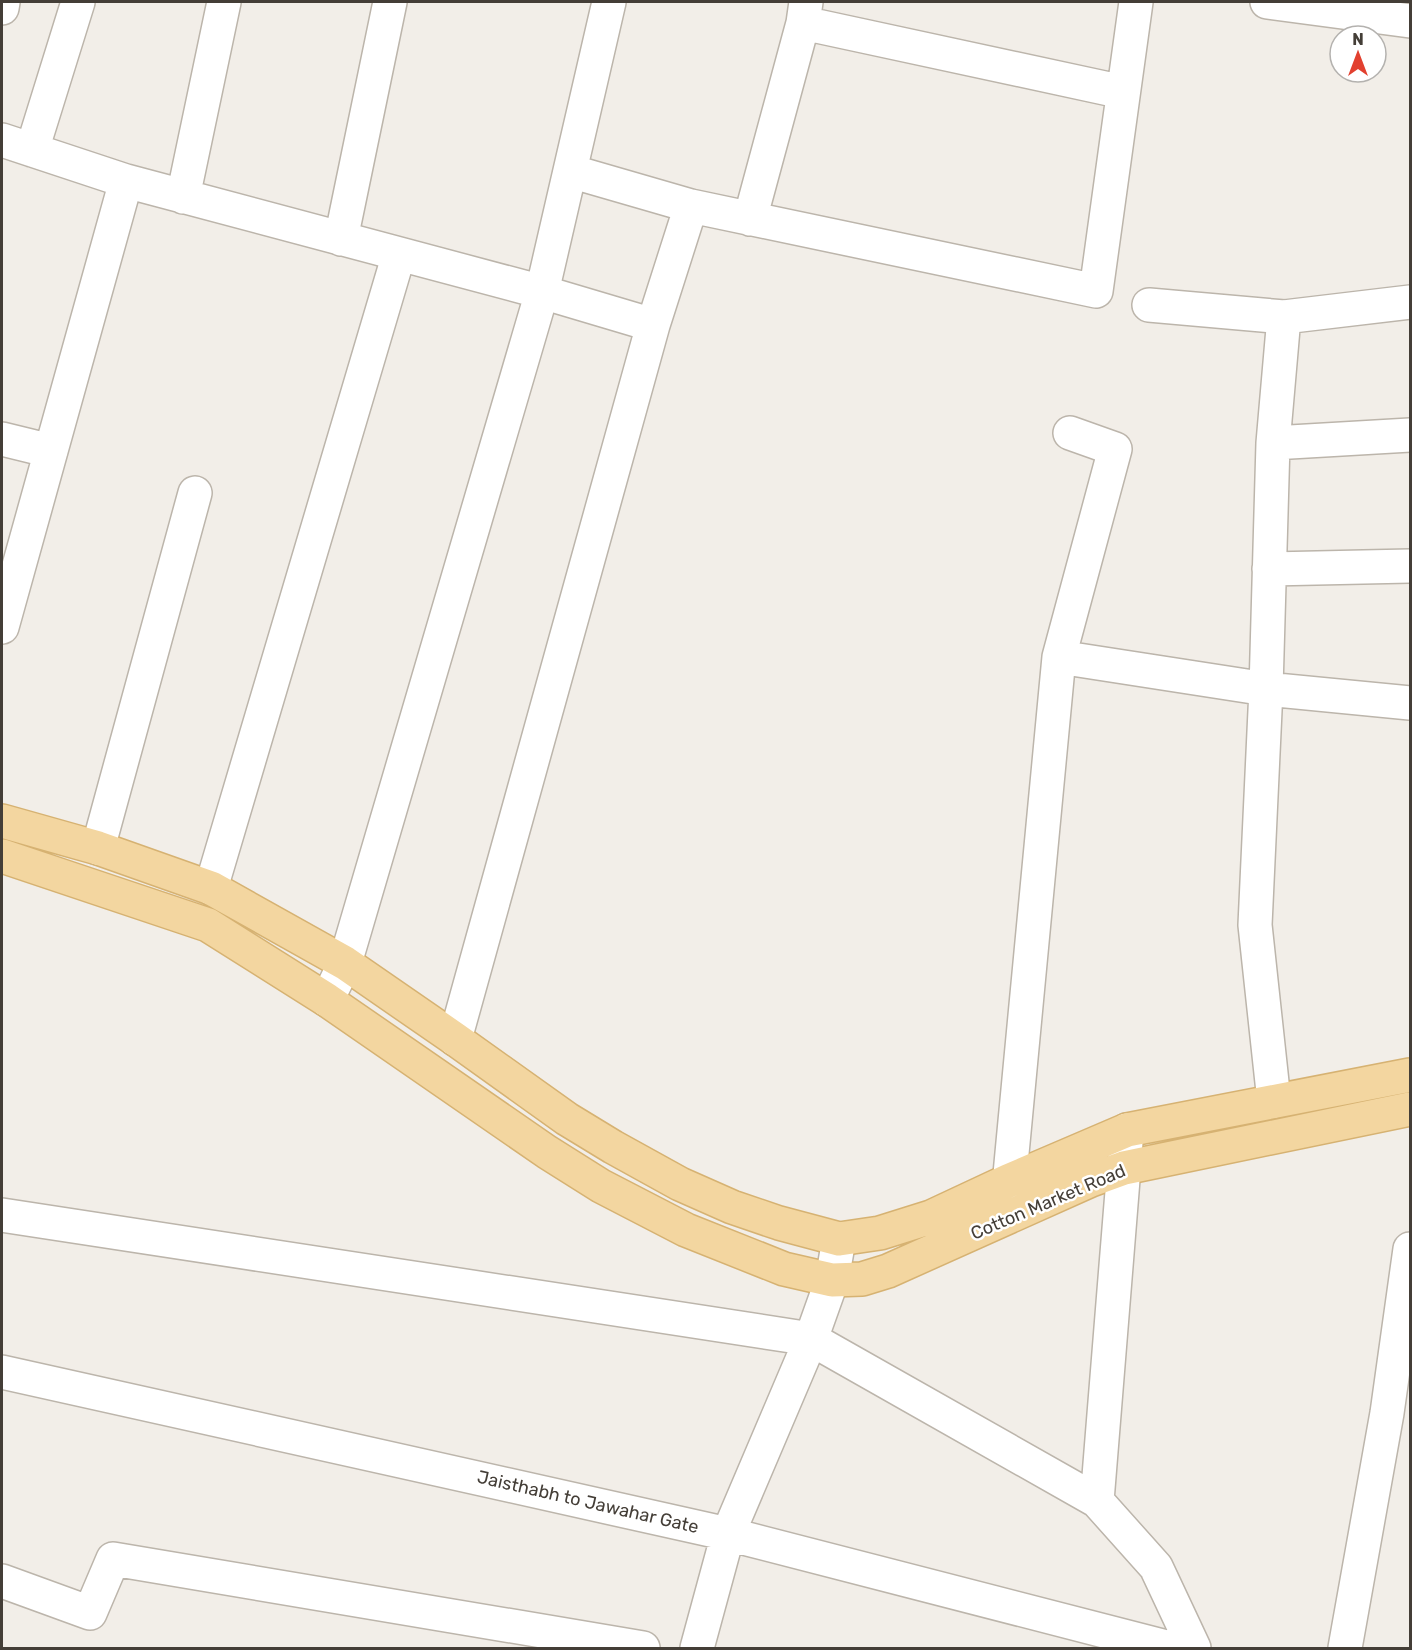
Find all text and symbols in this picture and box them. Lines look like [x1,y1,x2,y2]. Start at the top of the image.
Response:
north arrow [1328,24,1388,84]
text: N [1352,30,1364,49]
street label: Cotton Market Road [967,1159,1129,1245]
street label: Jaisthabh to Jawahar Gate [475,1466,701,1538]

